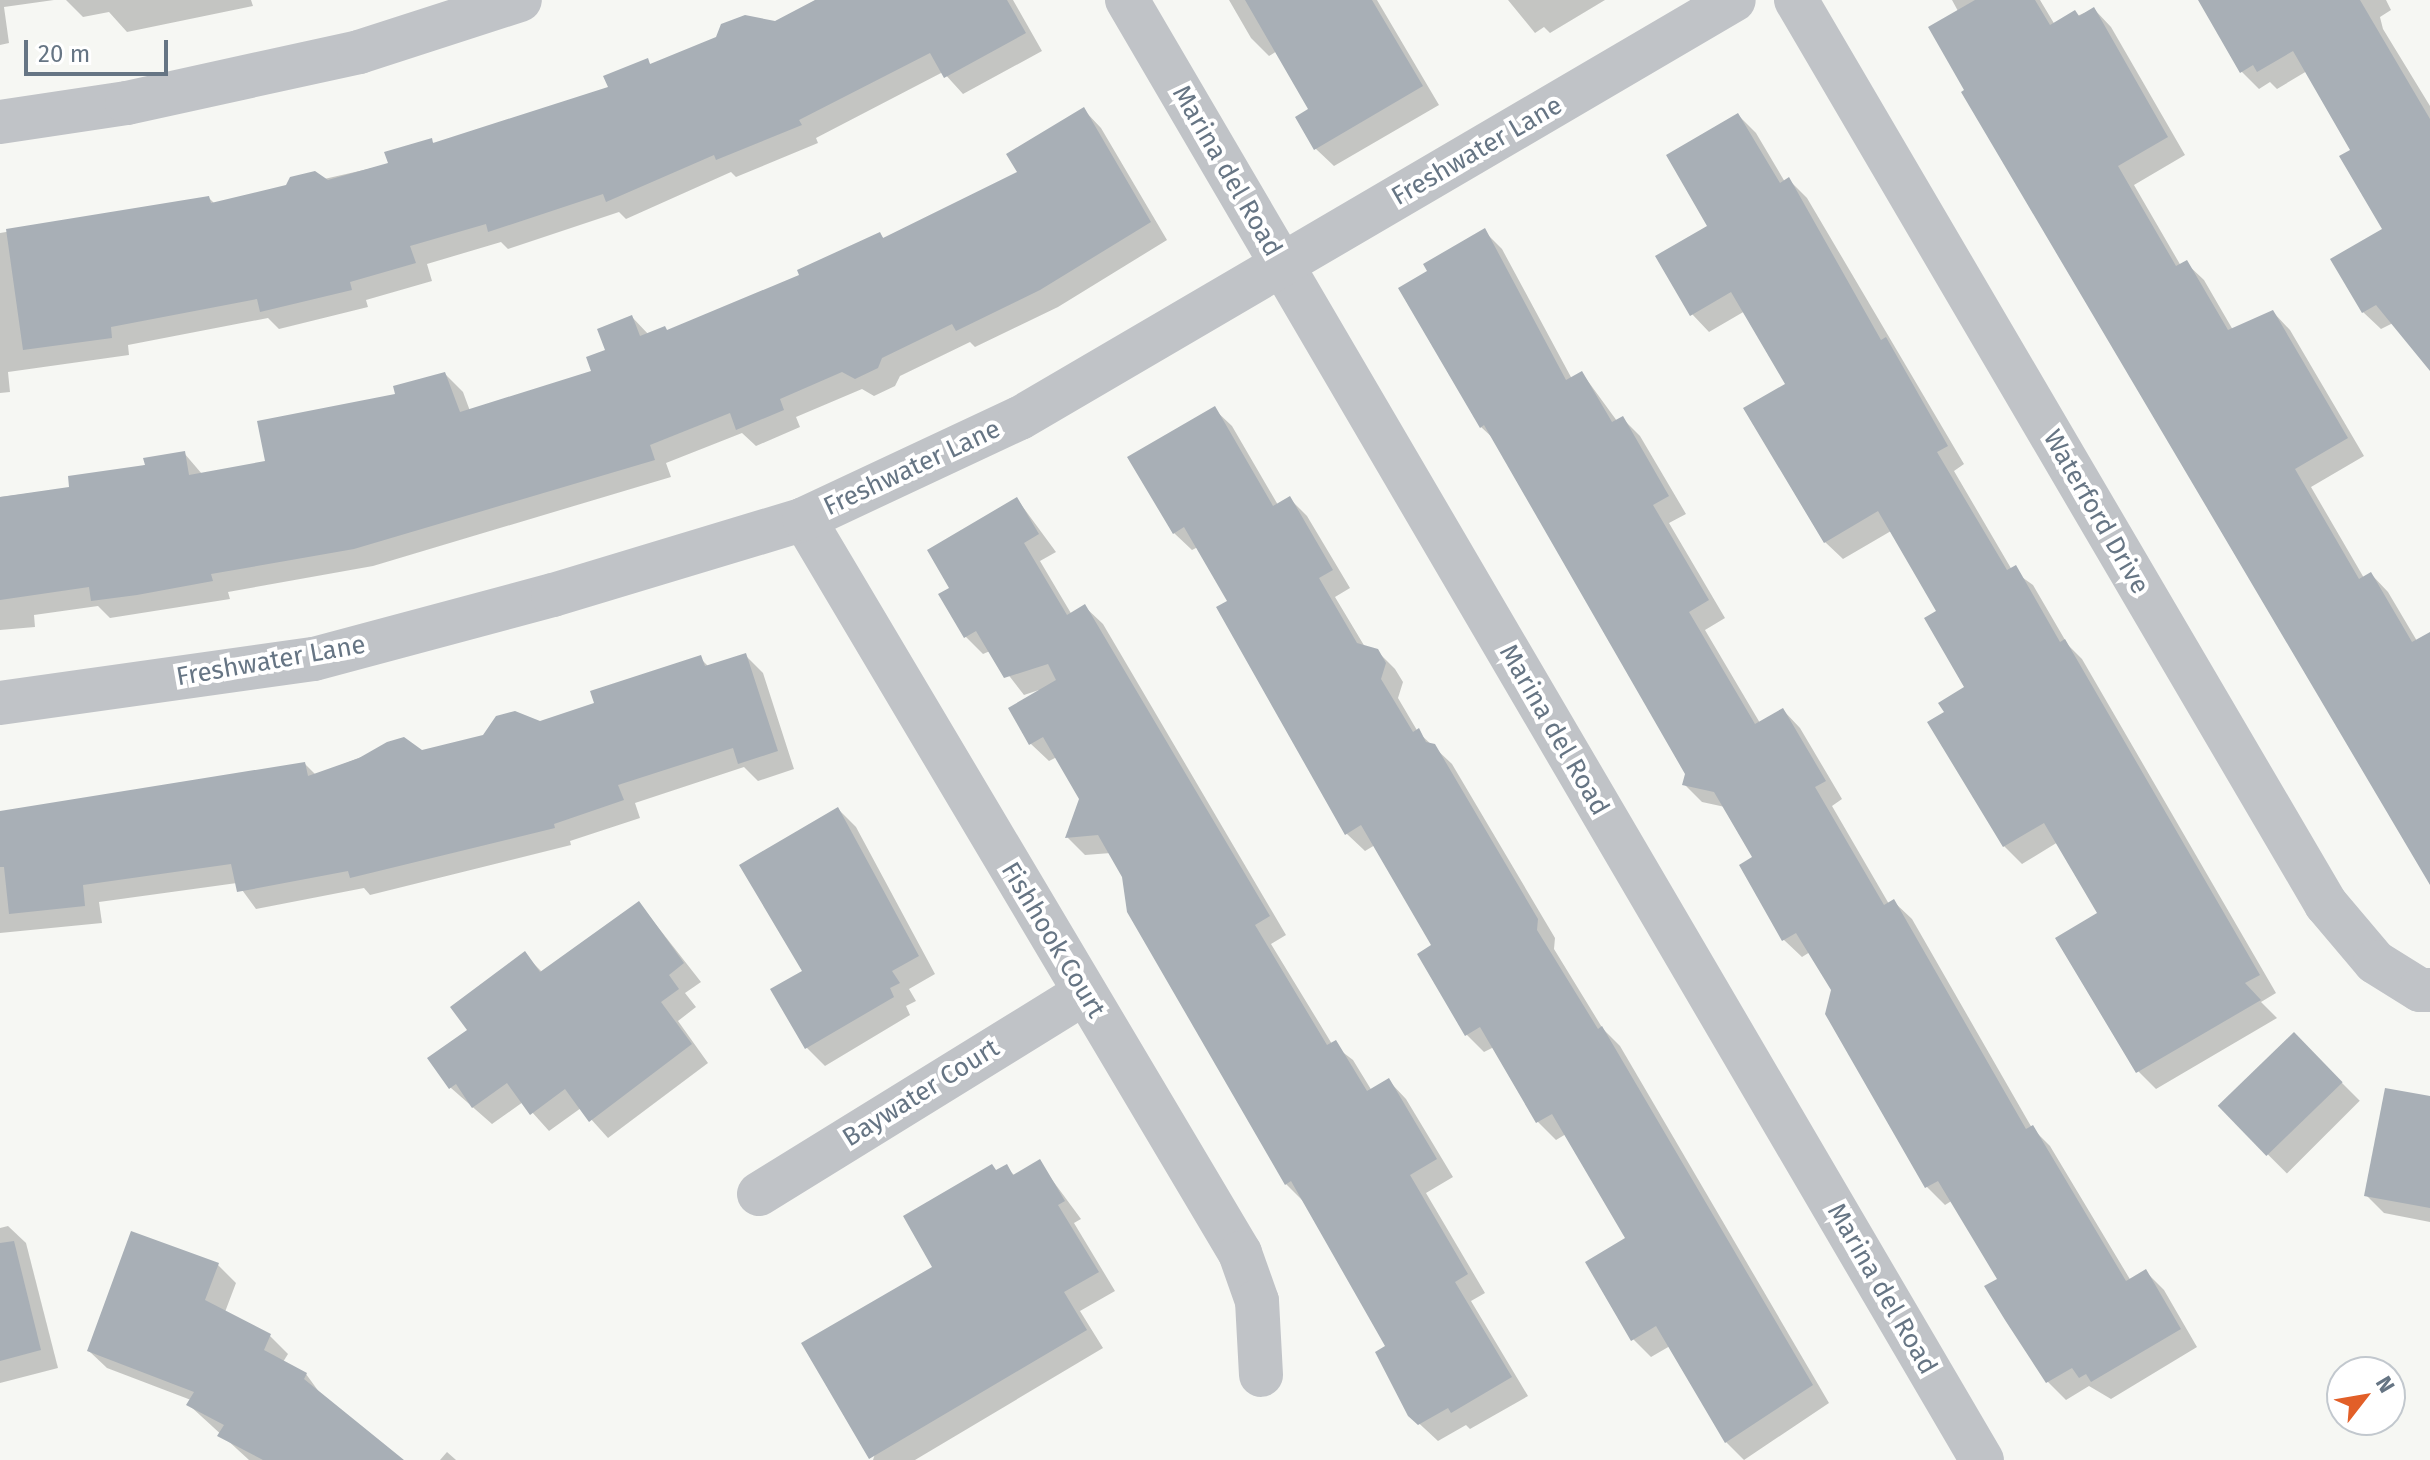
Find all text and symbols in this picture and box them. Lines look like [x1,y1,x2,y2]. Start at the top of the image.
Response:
scale bar [28,24,172,74]
text: 20 m [38,40,90,68]
street label: Marina del Road [1165,80,1289,262]
street label: Freshwater Lane [1386,90,1568,212]
street label: Freshwater Lane [819,413,1005,523]
street label: Waterford Drive [2036,424,2156,600]
street label: Freshwater Lane [174,629,368,693]
street label: Marina del Road [1492,639,1616,821]
street label: Fishhook Court [994,856,1112,1024]
street label: Baywater Court [837,1032,1005,1154]
street label: Marina del Road [1820,1198,1944,1380]
north arrow [2326,1356,2406,1436]
text: N [2370,1371,2401,1398]

